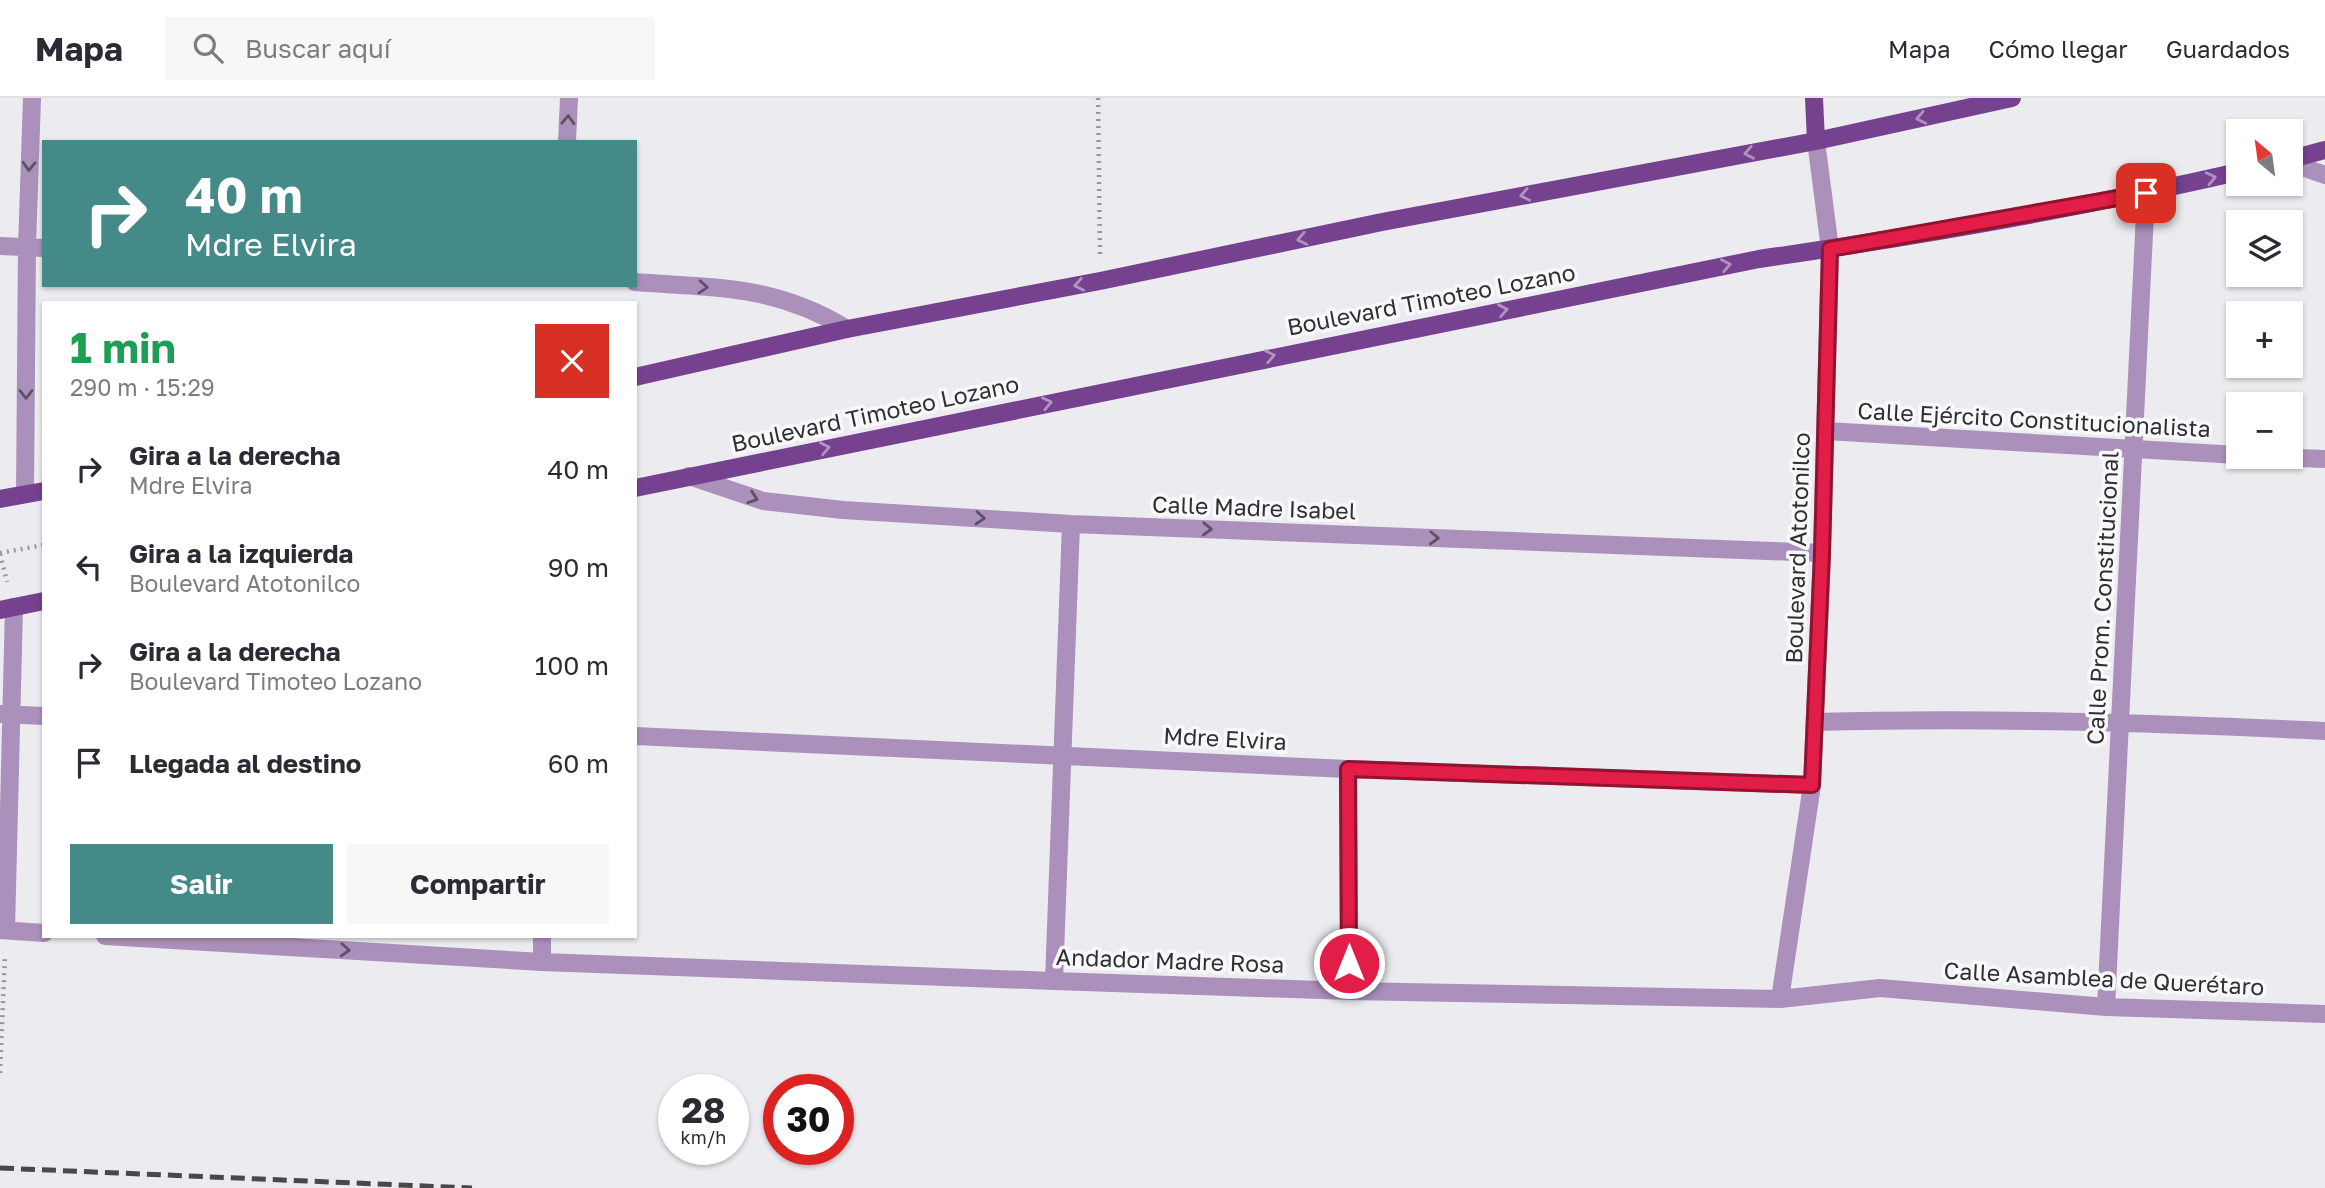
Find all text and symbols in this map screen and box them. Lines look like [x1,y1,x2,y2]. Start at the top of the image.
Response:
search box [165,17,655,80]
text: Mapa [35,29,123,68]
icon: search [189,29,227,67]
text: Buscar aquí [245,33,391,64]
text: Mapa [1888,34,1951,63]
text: Cómo llegar [1989,34,2128,63]
text: Guardados [2166,34,2290,63]
one-way arrow [1916,109,1928,124]
one-way arrow [561,114,576,125]
north arrow [2226,119,2303,196]
map controls [2226,119,2303,469]
one-way arrow [1743,145,1755,160]
one-way arrow [22,161,37,172]
pin [2116,163,2176,223]
text: 40 m [185,165,303,224]
icon: right [70,168,161,259]
one-way arrow [2205,172,2217,186]
icon: arrive [2127,174,2165,212]
one-way arrow [1519,187,1531,202]
button: layers [2226,210,2303,287]
text: Mdre Elvira [185,225,357,263]
one-way arrow [1296,230,1308,245]
street label: Boulevard Timoteo Lozano [1285,257,1577,341]
one-way arrow [1720,259,1732,274]
one-way arrow [1073,277,1085,292]
one-way arrow [698,279,709,294]
button: + [2226,301,2303,378]
one-way arrow [1497,303,1509,318]
text: 1 min [70,322,176,372]
button: close [535,324,609,398]
one-way arrow [1264,350,1276,365]
street label: Boulevard Timoteo Lozano [729,369,1021,457]
text: 290 m · 15:29 [70,373,215,401]
one-way arrow [18,389,34,399]
button: − [2226,392,2303,469]
one-way arrow [1041,396,1053,411]
street label: Calle Ejército Constitucionalista [1857,396,2211,442]
street label: Boulevard Atotonilco [1779,432,1815,664]
text: Gira a la derecha [129,440,341,471]
one-way arrow [819,442,831,457]
icon: right [70,450,108,488]
street label: Calle Prom. Constitucional [2080,450,2124,746]
text: 40 m [548,454,609,485]
text: Mdre Elvira [129,471,252,499]
street label: Calle Madre Isabel [1151,489,1357,525]
one-way arrow [747,490,759,504]
one-way arrow [974,511,985,526]
one-way arrow [1202,522,1213,537]
one-way arrow [1429,531,1440,546]
text: Gira a la izquierda [129,538,353,569]
icon: left [70,548,108,586]
text: 90 m [548,552,609,583]
text: Boulevard Atotonilco [129,569,360,597]
text: Gira a la derecha [129,636,341,667]
icon: right [70,646,108,684]
text: 100 m [535,650,609,681]
text: Boulevard Timoteo Lozano [129,667,422,695]
street label: Mdre Elvira [1163,721,1287,755]
icon: arrive [70,744,108,782]
text: Llegada al destino [129,748,361,779]
text: 60 m [548,748,609,779]
button: Salir [70,844,333,924]
button: Compartir [347,844,609,924]
position arrow [1312,926,1386,1000]
one-way arrow [340,942,351,957]
street label: Andador Madre Rosa [1055,942,1285,978]
street label: Calle Asamblea de Querétaro [1943,956,2265,1000]
speed limit sign: 30 [763,1074,854,1165]
text: 28 [682,1089,725,1131]
text: km/h [681,1126,726,1148]

